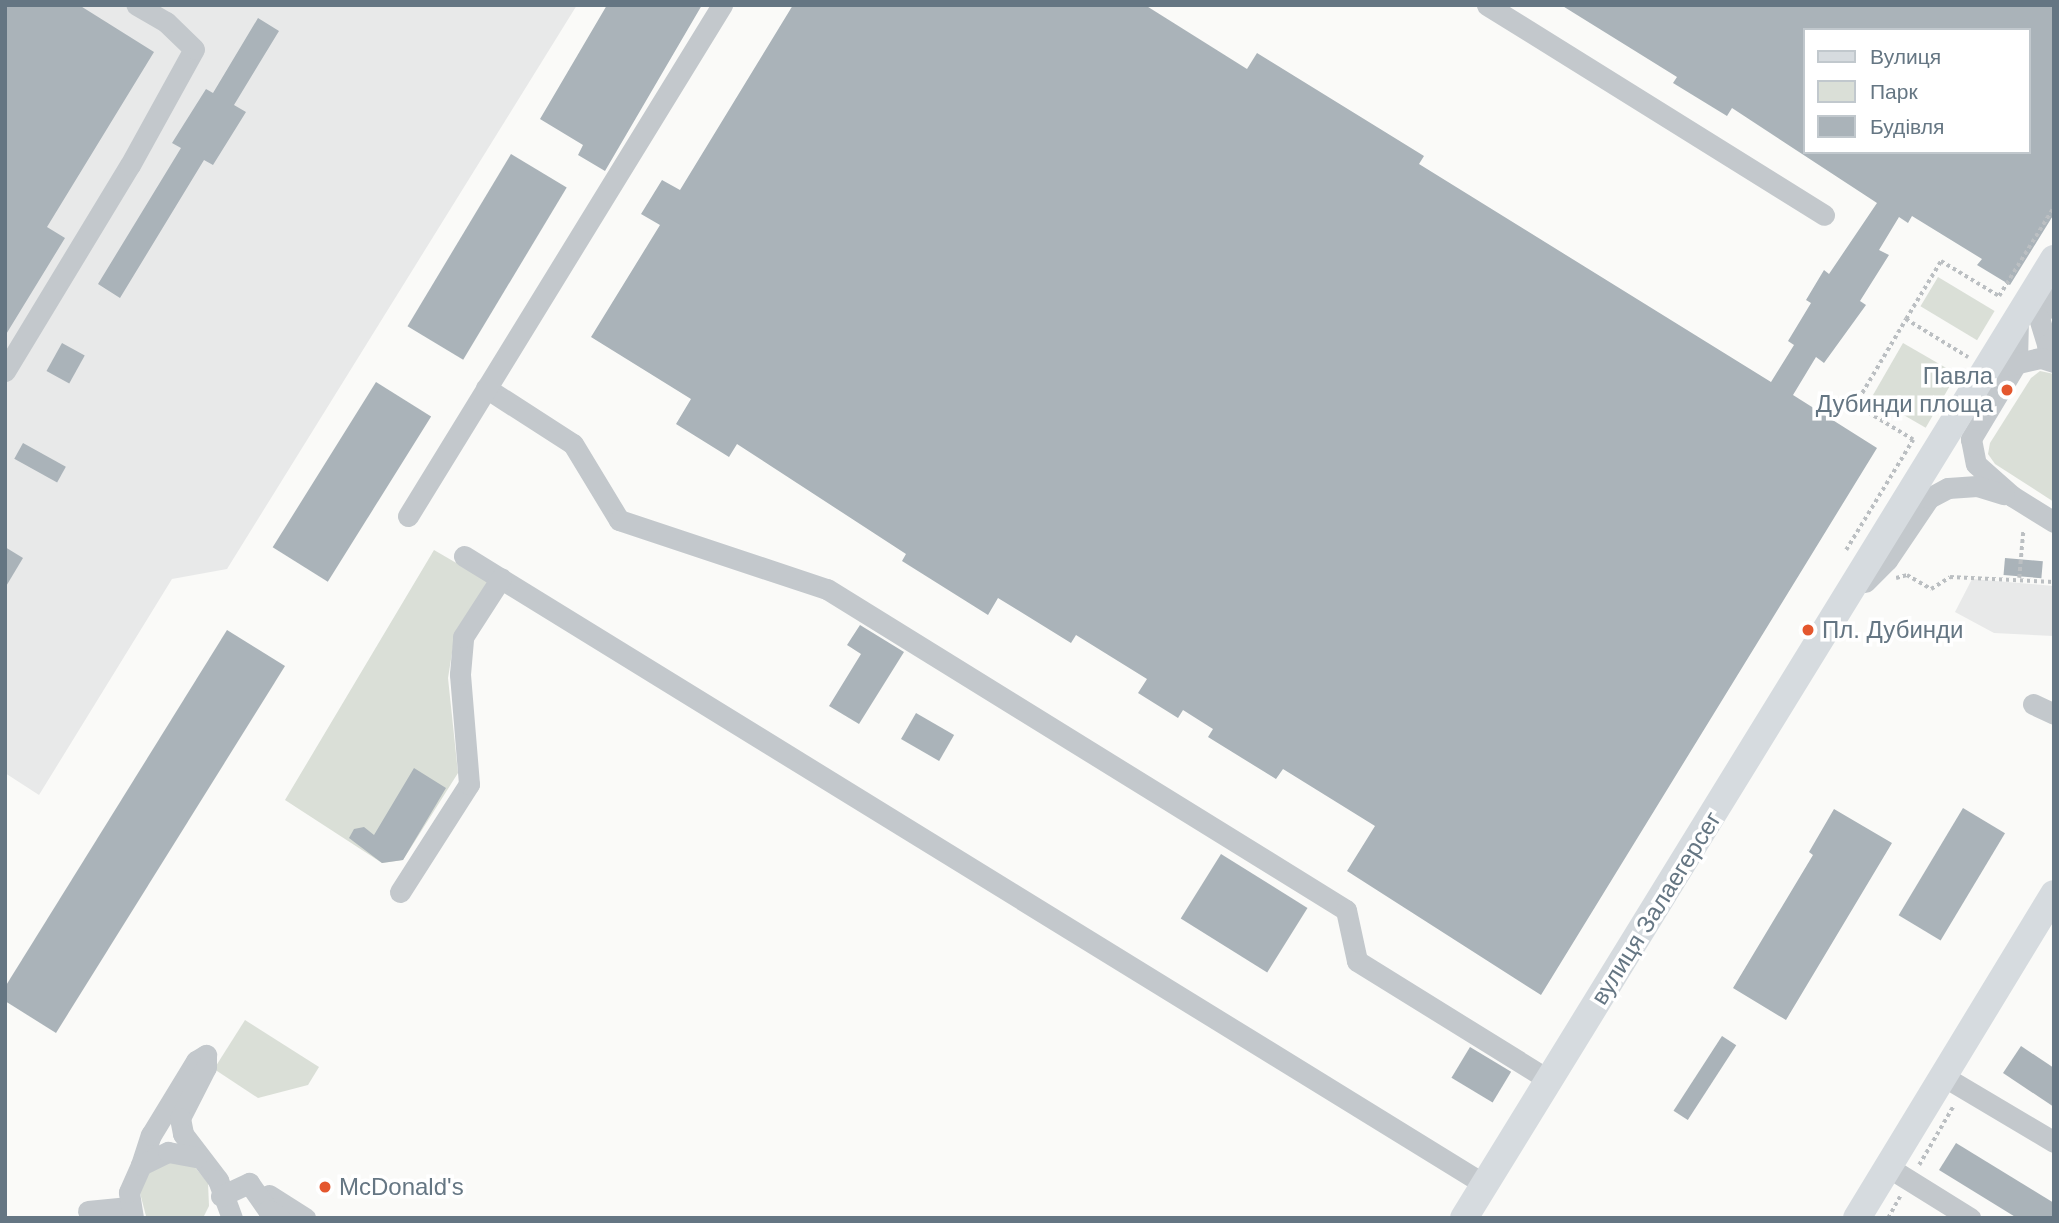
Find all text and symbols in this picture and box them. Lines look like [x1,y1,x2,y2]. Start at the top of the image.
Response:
legend [1804,28,2031,154]
text: Вулиця [1870,45,1941,68]
text: Парк [1870,80,1918,103]
text: Будівля [1870,115,1944,138]
place label: Павла Дубинди площа [1816,362,1993,418]
marker: Павла Дубинди площа [1999,382,2015,398]
place label: Пл. Дубинди [1822,616,1963,644]
marker: Пл. Дубинди [1800,622,1816,638]
street label: вулиця Залаегерсег [1585,806,1727,1010]
place label: McDonald's [339,1173,464,1201]
marker: McDonald's [317,1179,333,1195]

